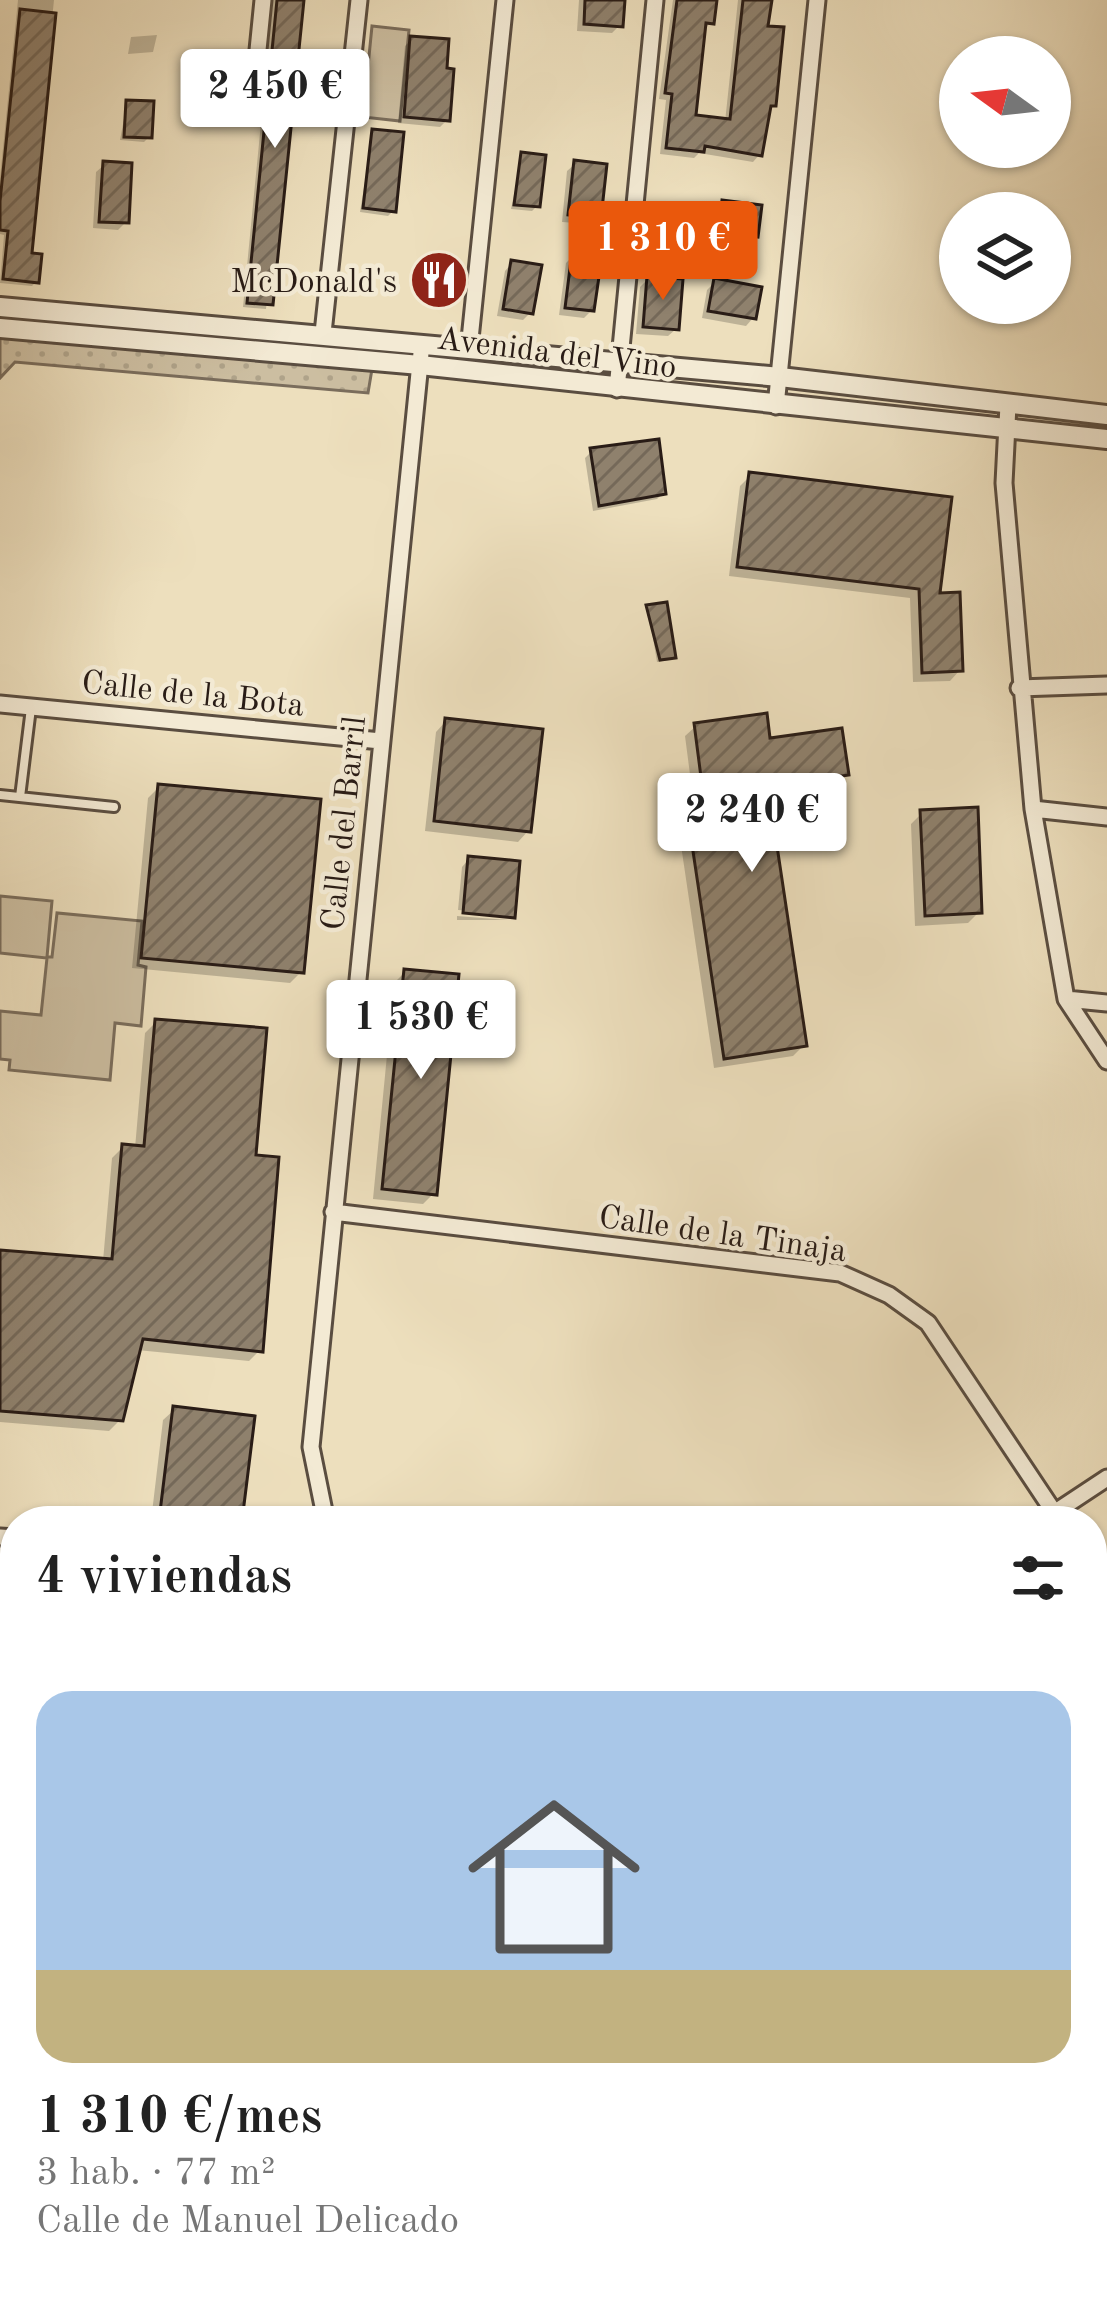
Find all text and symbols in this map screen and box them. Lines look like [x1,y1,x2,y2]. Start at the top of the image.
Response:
north arrow [939,36,1071,168]
map controls [939,36,1071,324]
pin: 2 450 € [164,49,386,151]
text: 2 450 € [208,68,342,107]
button: layers [939,192,1071,324]
pin: 1 310 € [552,201,774,303]
text: 1 310 € [596,220,730,259]
restaurant icon: McDonald's [408,249,470,311]
place label: McDonald's [230,267,397,300]
street label: Avenida del Vino [435,323,678,386]
street label: Calle de la Bota [80,667,306,724]
street label: Calle del Barril [318,715,373,932]
pin: 2 240 € [641,773,863,875]
text: 2 240 € [685,792,819,831]
pin: 1 530 € [310,980,532,1082]
text: 1 530 € [354,999,488,1038]
street label: Calle de la Tinaja [596,1202,849,1269]
icon: filters [1005,1545,1071,1611]
text: 4 viviendas [36,1553,292,1604]
icon: home [446,1769,662,1985]
text: 1 310 €/mes [36,2093,322,2144]
text: 3 hab. · 77 m² [36,2154,276,2193]
text: Calle de Manuel Delicado [36,2202,459,2241]

